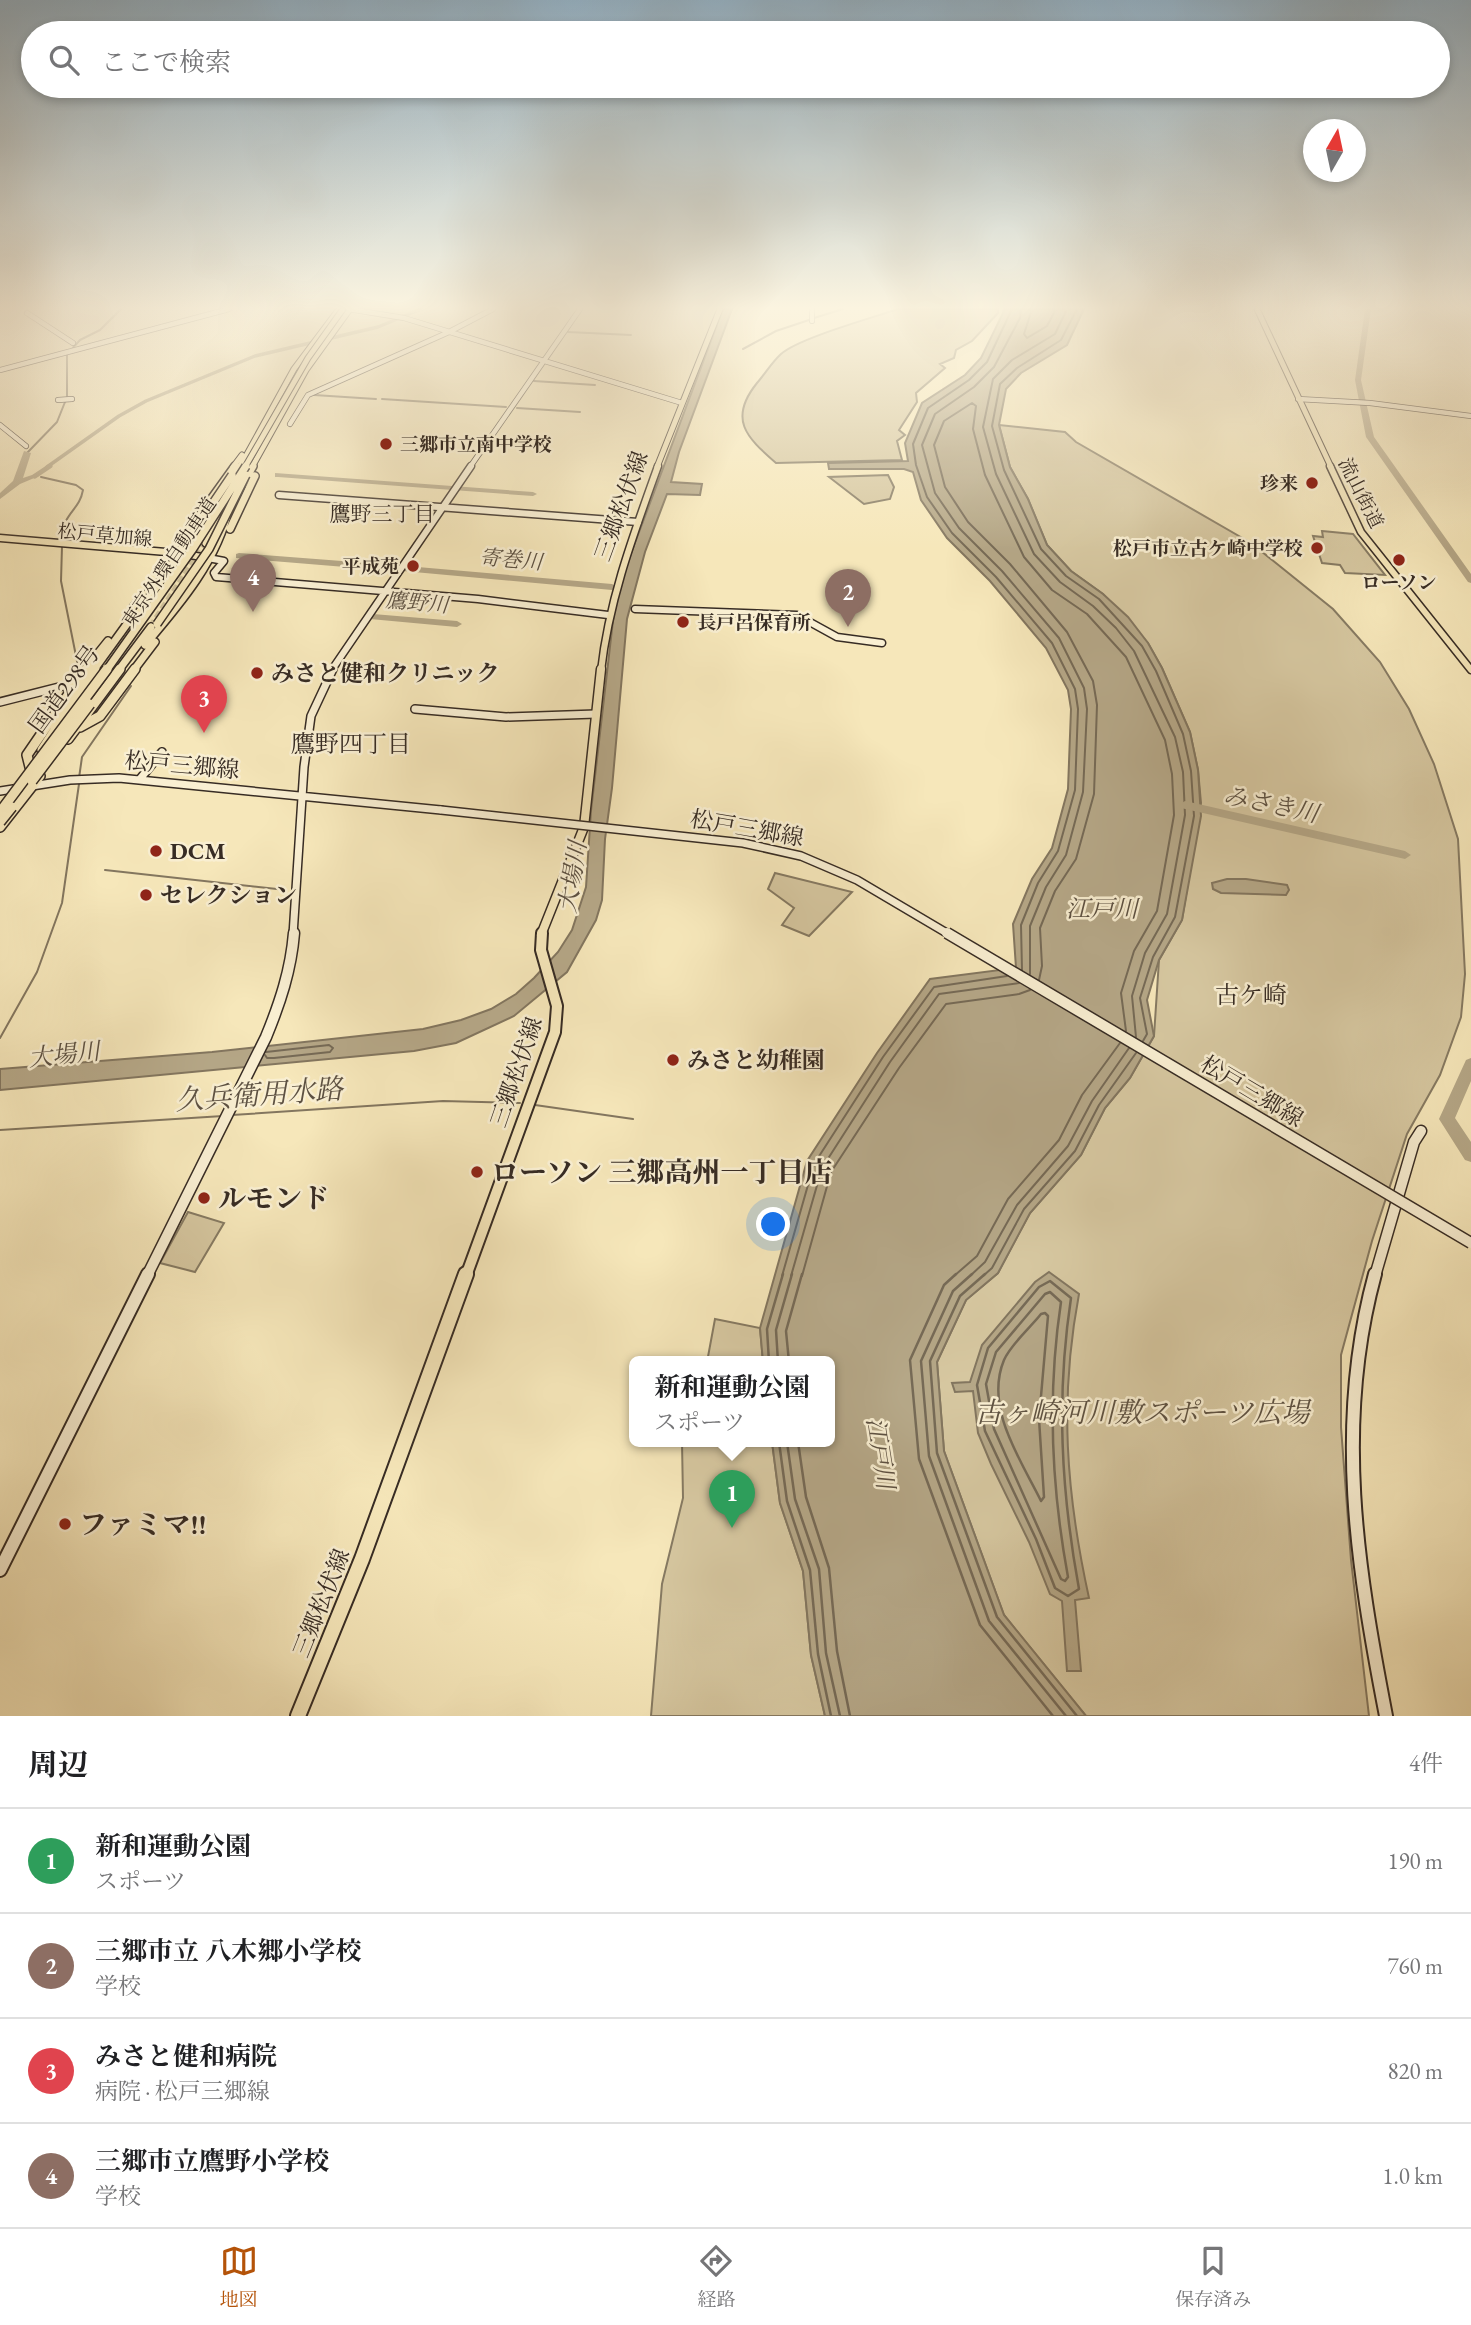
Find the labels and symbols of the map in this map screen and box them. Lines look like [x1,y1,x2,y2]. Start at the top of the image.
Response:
north arrow [1303,119,1366,182]
place label: 三郷市立南中学校 [400,432,552,457]
marker: 三郷市立南中学校 [378,436,394,452]
street label: 三郷松伏線 [587,447,655,565]
street label: 流山街道 [1333,453,1389,533]
place label: 珍来 [1260,471,1298,496]
marker: 珍来 [1304,475,1320,491]
street label: 東京外環自動車道 [116,492,222,632]
district label: 鷹野三丁目 [330,500,435,527]
street label: 松戸草加線 [57,518,153,552]
place label: 松戸市立古ケ崎中学校 [1113,536,1303,561]
marker: 松戸市立古ケ崎中学校 [1309,540,1325,556]
water label: 寄巻川 [478,543,546,575]
marker: ローソン [1391,552,1407,568]
pin: 4 [230,554,276,612]
place label: 平成苑 [342,554,399,579]
marker: 平成苑 [405,558,421,574]
pin: 2 [825,569,871,627]
place label: ローソン [1361,570,1437,595]
water label: 鷹野川 [384,586,452,618]
place label: 長戸呂保育所 [697,610,811,635]
marker: 長戸呂保育所 [675,614,691,630]
street label: 国道298号 [22,639,106,739]
place label: みさと健和クリニック [271,658,500,688]
marker: みさと健和クリニック [249,665,265,681]
pin: 3 [181,675,227,733]
district label: 鷹野四丁目 [291,728,411,759]
street label: 松戸三郷線 [123,745,241,785]
water label: みさき川 [1221,779,1324,830]
street label: 松戸三郷線 [688,803,806,853]
place label: DCM [170,836,226,866]
water label: 大場川 [551,836,593,915]
marker: DCM [148,843,164,859]
place label: セレクション [160,880,297,910]
marker: セレクション [138,887,154,903]
water label: 江戸川 [1066,893,1141,924]
district label: 古ケ崎 [1215,979,1287,1010]
street label: 三郷松伏線 [483,1013,549,1131]
water label: 大場川 [27,1035,104,1073]
place label: みさと幼稚園 [687,1045,825,1075]
street label: 松戸三郷線 [1195,1049,1309,1133]
marker: みさと幼稚園 [665,1052,681,1068]
water label: 久兵衛用水路 [174,1070,346,1118]
place label: ローソン 三郷高州一丁目店 [491,1154,833,1190]
marker: ローソン 三郷高州一丁目店 [469,1164,485,1180]
place label: ルモンド [218,1180,330,1216]
marker: ルモンド [196,1190,212,1206]
your location [756,1207,790,1241]
park label: 古ヶ崎河川敷スポーツ広場 [975,1394,1312,1430]
water label: 江戸川 [860,1415,902,1494]
pin: 1 [709,1470,755,1528]
place label: ファミマ!! [79,1506,207,1542]
marker: ファミマ!! [57,1516,73,1532]
street label: 三郷松伏線 [286,1544,356,1662]

